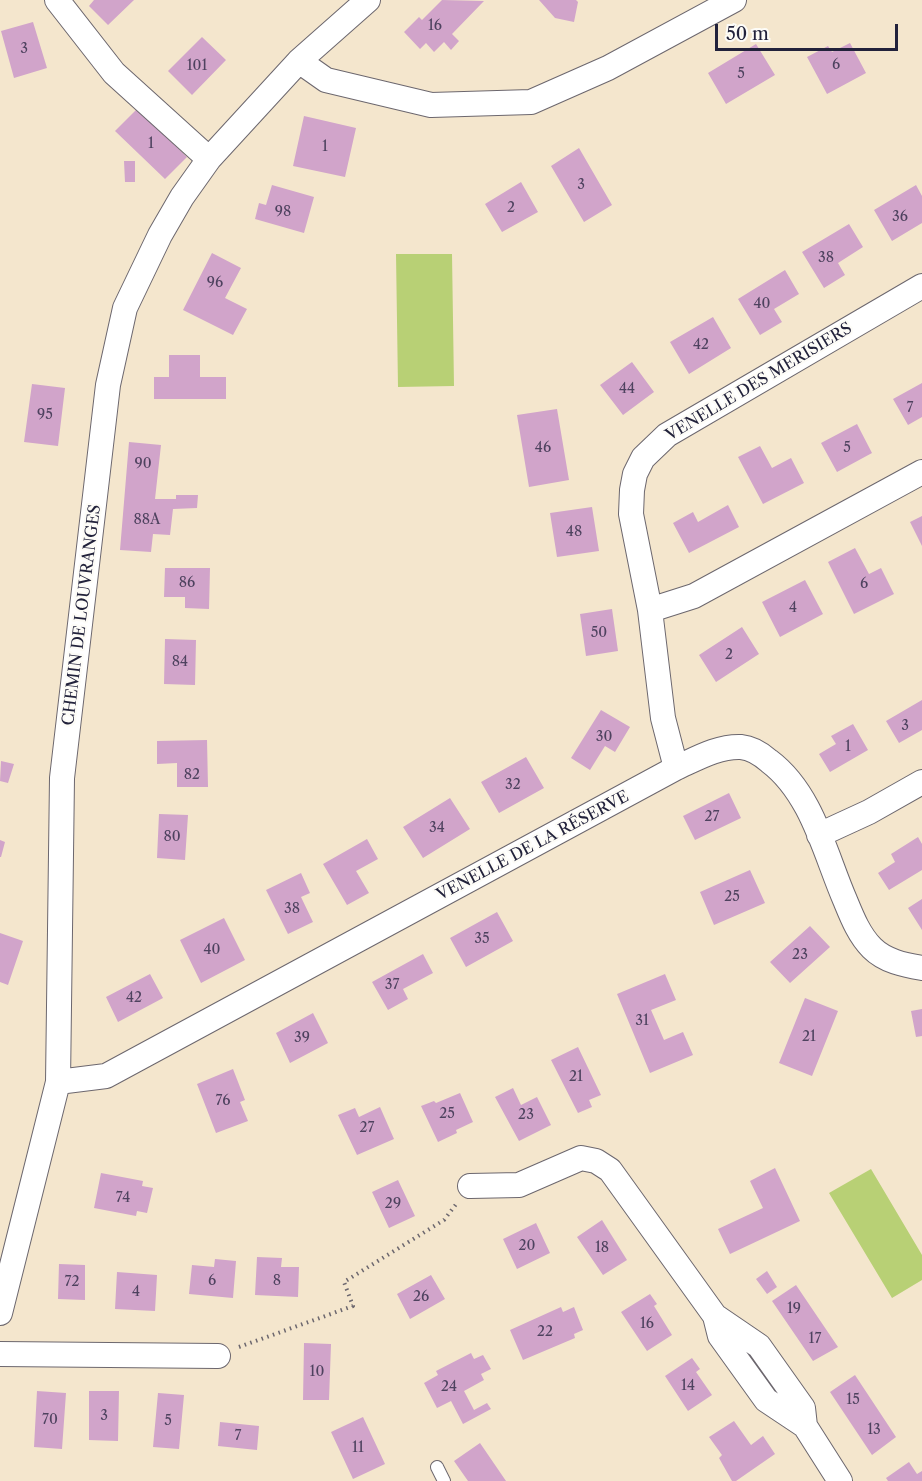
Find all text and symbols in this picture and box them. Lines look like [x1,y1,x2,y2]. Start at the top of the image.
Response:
scale bar [718,12,901,50]
house number: 16 [428,18,442,34]
text: 50 m [726,23,769,45]
house number: 3 [20,41,28,57]
house number: 6 [832,57,840,73]
house number: 101 [187,58,207,74]
house number: 5 [737,66,745,82]
house number: 1 [148,136,154,152]
house number: 1 [322,139,328,155]
house number: 3 [577,177,585,193]
house number: 2 [507,200,515,216]
house number: 98 [275,204,291,220]
house number: 36 [892,209,908,225]
house number: 38 [818,250,834,266]
house number: 96 [207,275,223,291]
house number: 40 [754,296,770,312]
street label: VENELLE DES MERISIERS [663,319,855,445]
house number: 42 [693,337,709,353]
house number: 44 [619,381,635,397]
house number: 7 [907,400,913,416]
house number: 95 [37,407,53,423]
house number: 46 [535,440,551,456]
house number: 5 [843,440,851,456]
house number: 90 [134,456,152,472]
street label: CHEMIN DE LOUVRANGES [59,503,105,727]
house number: 88A [134,512,160,528]
house number: 48 [566,524,582,540]
house number: 86 [179,575,195,591]
house number: 6 [860,576,868,592]
house number: 4 [789,600,797,616]
house number: 50 [591,625,607,641]
house number: 2 [725,647,733,663]
house number: 84 [172,654,188,670]
house number: 3 [901,718,909,734]
house number: 30 [596,729,612,745]
house number: 1 [845,739,851,755]
house number: 82 [184,767,200,783]
house number: 32 [505,777,521,793]
street label: VENELLE DE LA RÉSERVE [434,787,632,905]
house number: 27 [705,809,719,825]
house number: 34 [429,820,445,836]
house number: 80 [163,829,181,845]
house number: 25 [724,889,740,905]
house number: 38 [284,901,300,917]
house number: 35 [474,931,490,947]
house number: 40 [204,942,220,958]
house number: 23 [792,947,808,963]
house number: 37 [385,977,399,993]
house number: 42 [126,990,142,1006]
house number: 31 [635,1013,649,1029]
house number: 21 [802,1029,816,1045]
house number: 39 [294,1030,310,1046]
house number: 21 [569,1069,583,1085]
house number: 76 [216,1093,230,1109]
house number: 25 [439,1106,455,1122]
house number: 23 [518,1107,534,1123]
house number: 27 [360,1120,374,1136]
house number: 74 [116,1190,130,1206]
house number: 29 [385,1196,401,1212]
house number: 20 [519,1238,535,1254]
house number: 18 [595,1240,609,1256]
house number: 6 [208,1273,216,1289]
house number: 8 [273,1273,281,1289]
house number: 72 [65,1274,79,1290]
house number: 4 [132,1284,140,1300]
house number: 26 [413,1289,429,1305]
house number: 19 [787,1301,801,1317]
house number: 16 [640,1316,654,1332]
house number: 22 [537,1324,553,1340]
house number: 17 [809,1331,821,1347]
house number: 10 [310,1364,324,1380]
house number: 14 [681,1378,695,1394]
house number: 24 [441,1379,457,1395]
house number: 15 [846,1392,860,1408]
house number: 3 [100,1408,108,1424]
house number: 70 [42,1412,58,1428]
house number: 5 [164,1413,172,1429]
house number: 13 [867,1422,881,1438]
house number: 7 [235,1428,241,1444]
house number: 11 [352,1440,364,1456]

